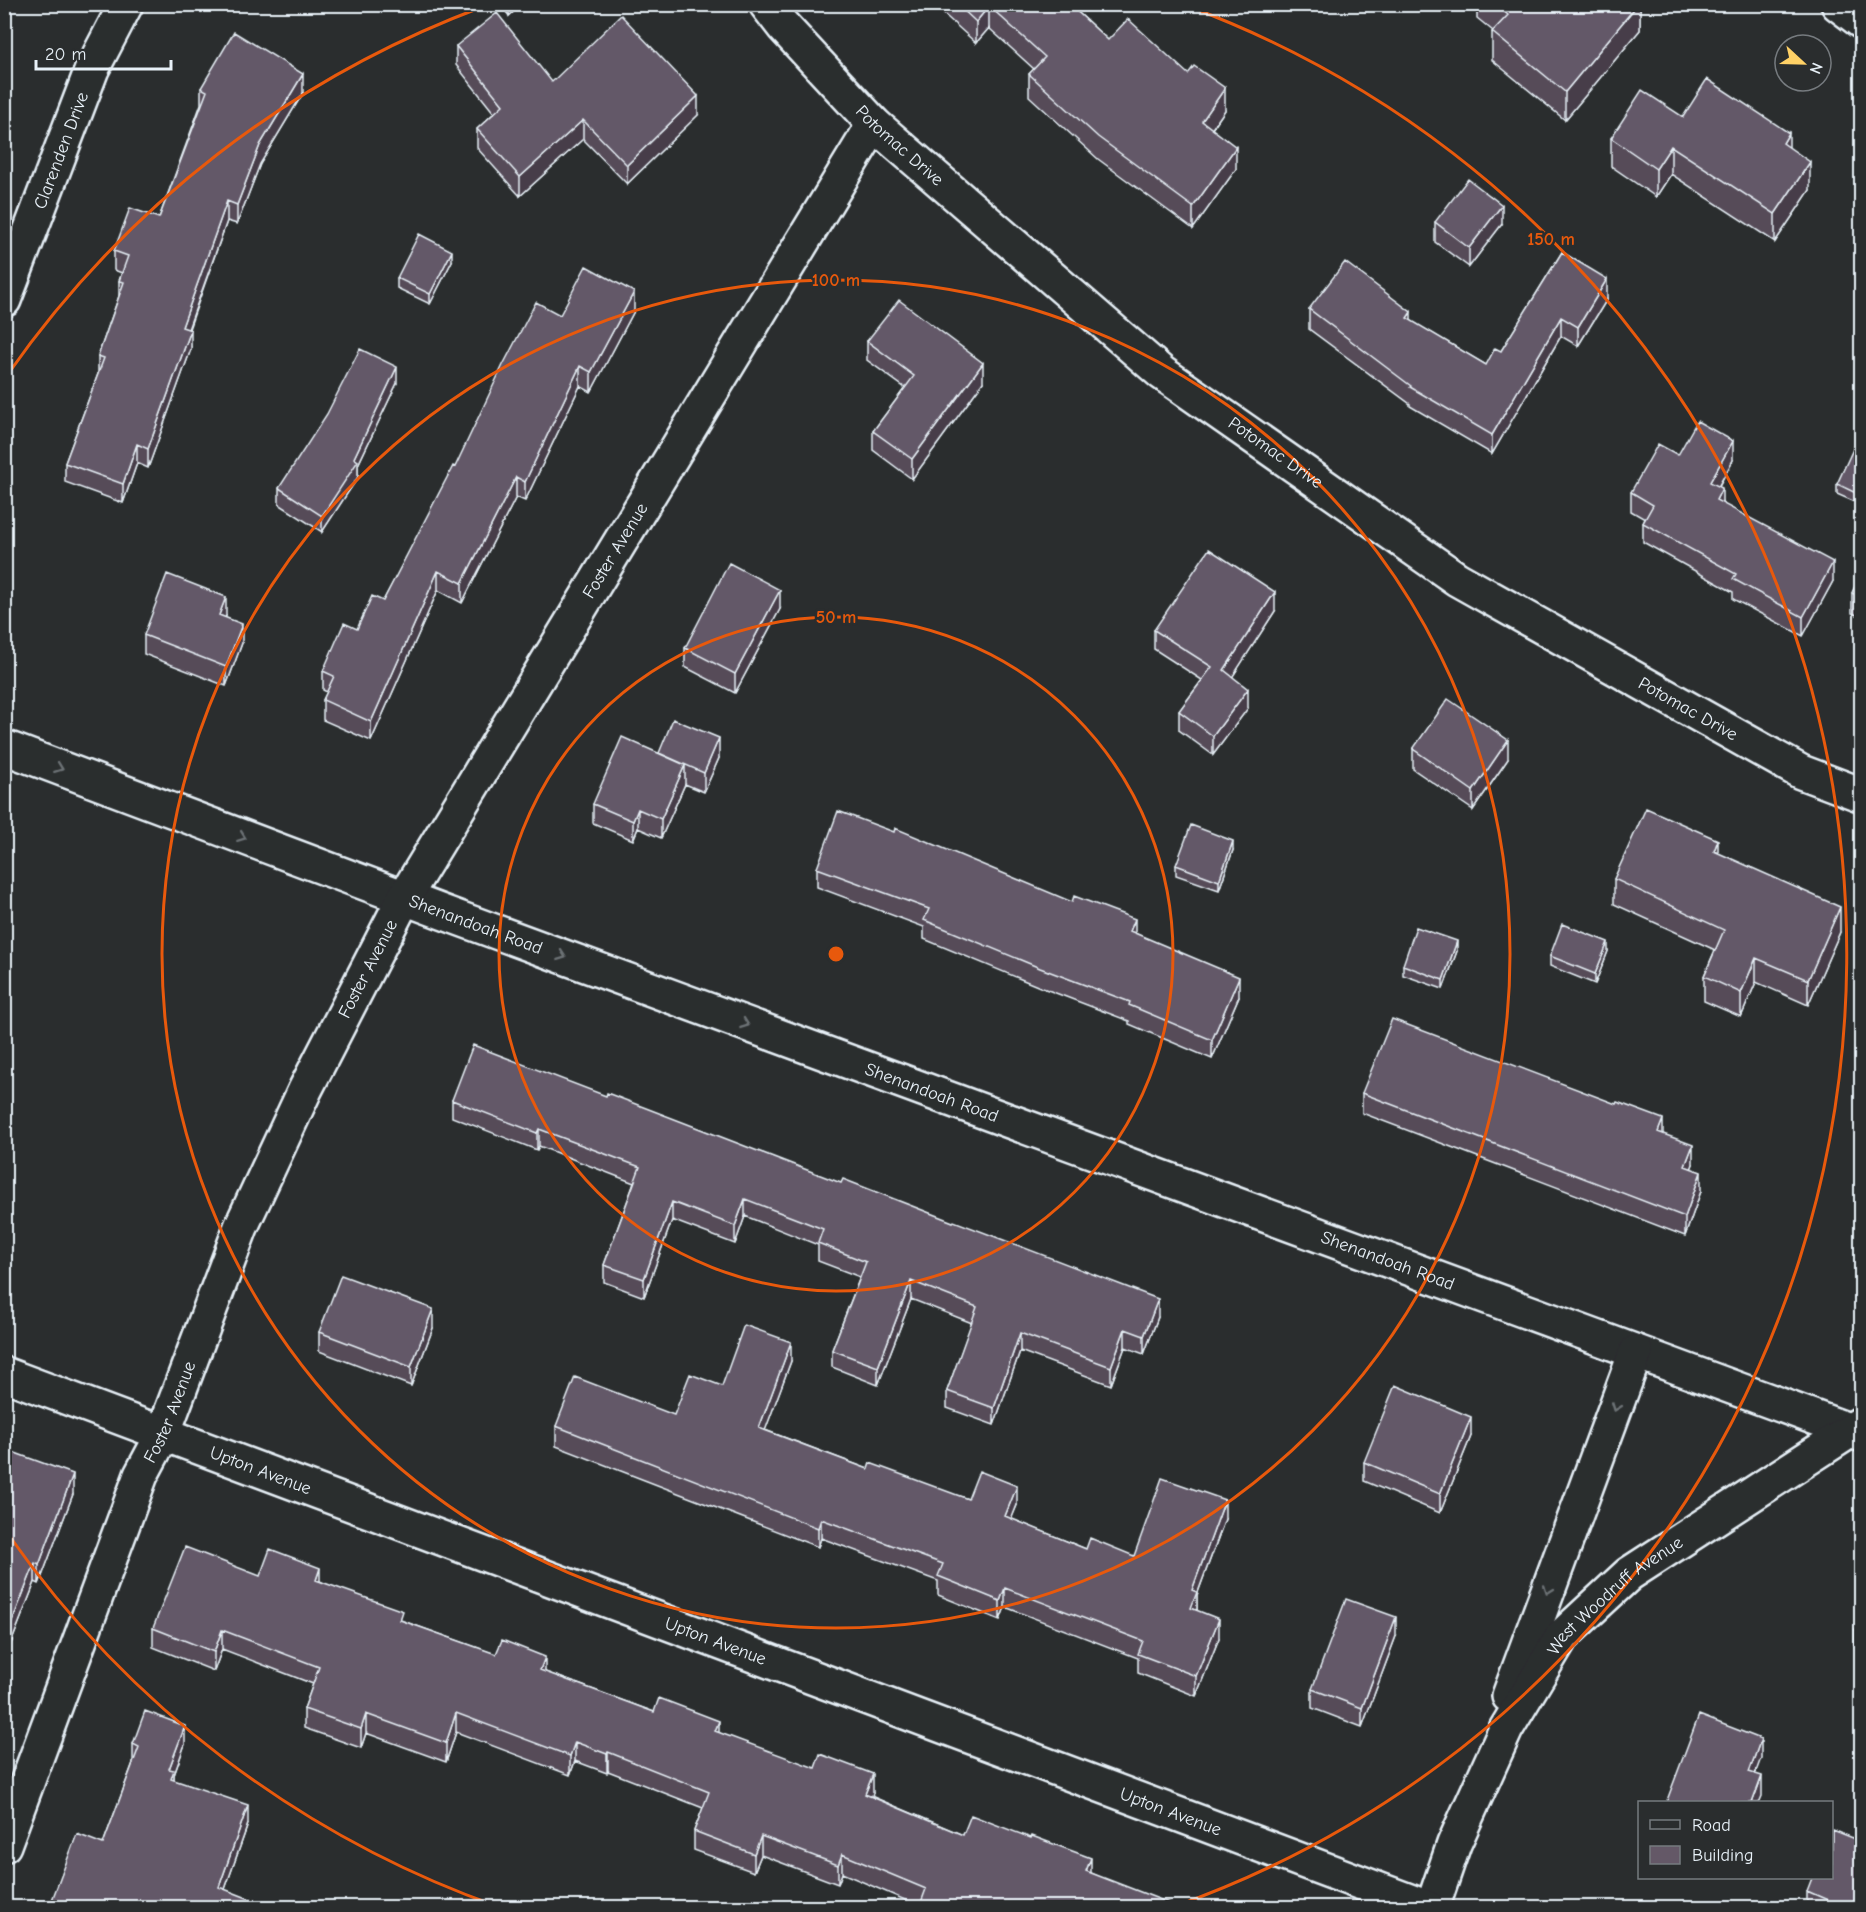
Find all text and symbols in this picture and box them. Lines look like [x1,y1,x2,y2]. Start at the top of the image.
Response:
scale bar [36,33,171,71]
north arrow [1773,33,1833,93]
text: 20 m [45,44,86,65]
text: N [1806,60,1826,76]
street label: Clarenden Drive [30,89,93,212]
street label: Potomac Drive [851,101,948,190]
text: 150 m [1527,229,1575,250]
text: 100 m [812,270,860,291]
street label: Potomac Drive [1224,413,1327,493]
street label: Foster Avenue [578,499,652,602]
text: 50 m [816,607,856,628]
street label: Potomac Drive [1634,673,1741,745]
one-way arrow [53,761,64,773]
one-way arrow [236,829,247,842]
street label: Shenandoah Road [406,890,545,959]
street label: Foster Avenue [334,916,402,1022]
centre of rings [826,944,846,964]
one-way arrow [556,949,567,962]
one-way arrow [739,1016,750,1029]
street label: Shenandoah Road [862,1059,1001,1127]
street label: Shenandoah Road [1318,1227,1457,1295]
street label: Foster Avenue [139,1358,200,1467]
one-way arrow [1611,1401,1623,1412]
street label: Upton Avenue [207,1442,314,1499]
street label: West Woodruff Avenue [1543,1532,1687,1659]
one-way arrow [1543,1584,1556,1594]
street label: Upton Avenue [662,1613,769,1670]
street label: Upton Avenue [1117,1783,1224,1841]
legend [1638,1801,1833,1879]
text: Road [1692,1815,1731,1836]
text: Building [1692,1845,1754,1866]

